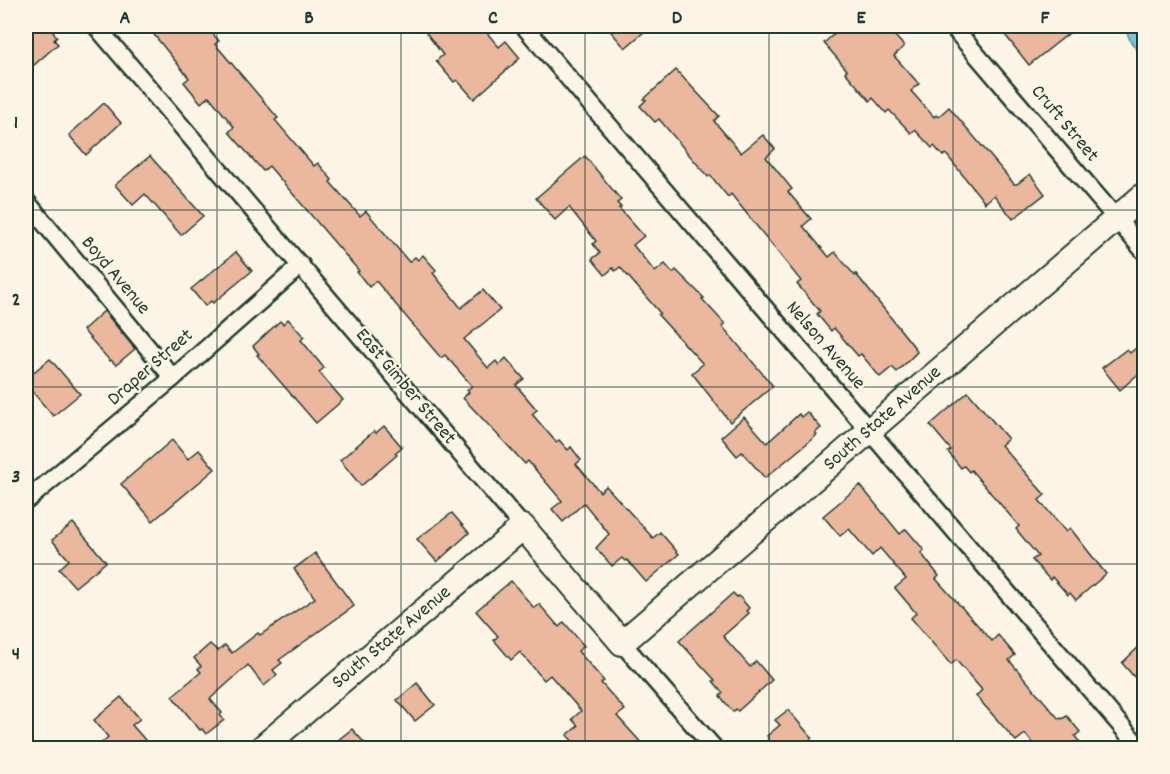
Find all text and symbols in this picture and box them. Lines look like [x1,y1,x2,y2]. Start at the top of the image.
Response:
text: A [120,5,131,33]
text: B [304,5,314,33]
text: C [488,5,498,33]
text: D [672,5,683,33]
text: E [856,5,866,33]
text: F [1041,5,1051,33]
street label: Cruft Street [1023,79,1105,169]
text: 1 [14,110,18,138]
street label: Boyd Avenue [74,231,156,322]
text: 2 [12,287,20,315]
street label: Nelson Avenue [779,296,872,397]
street label: Draper Street [102,323,200,413]
street label: East Gimber Street [348,323,462,451]
street label: South State Avenue [818,360,948,478]
text: 3 [12,464,20,492]
street label: South State Avenue [326,579,458,696]
text: 4 [12,641,20,669]

